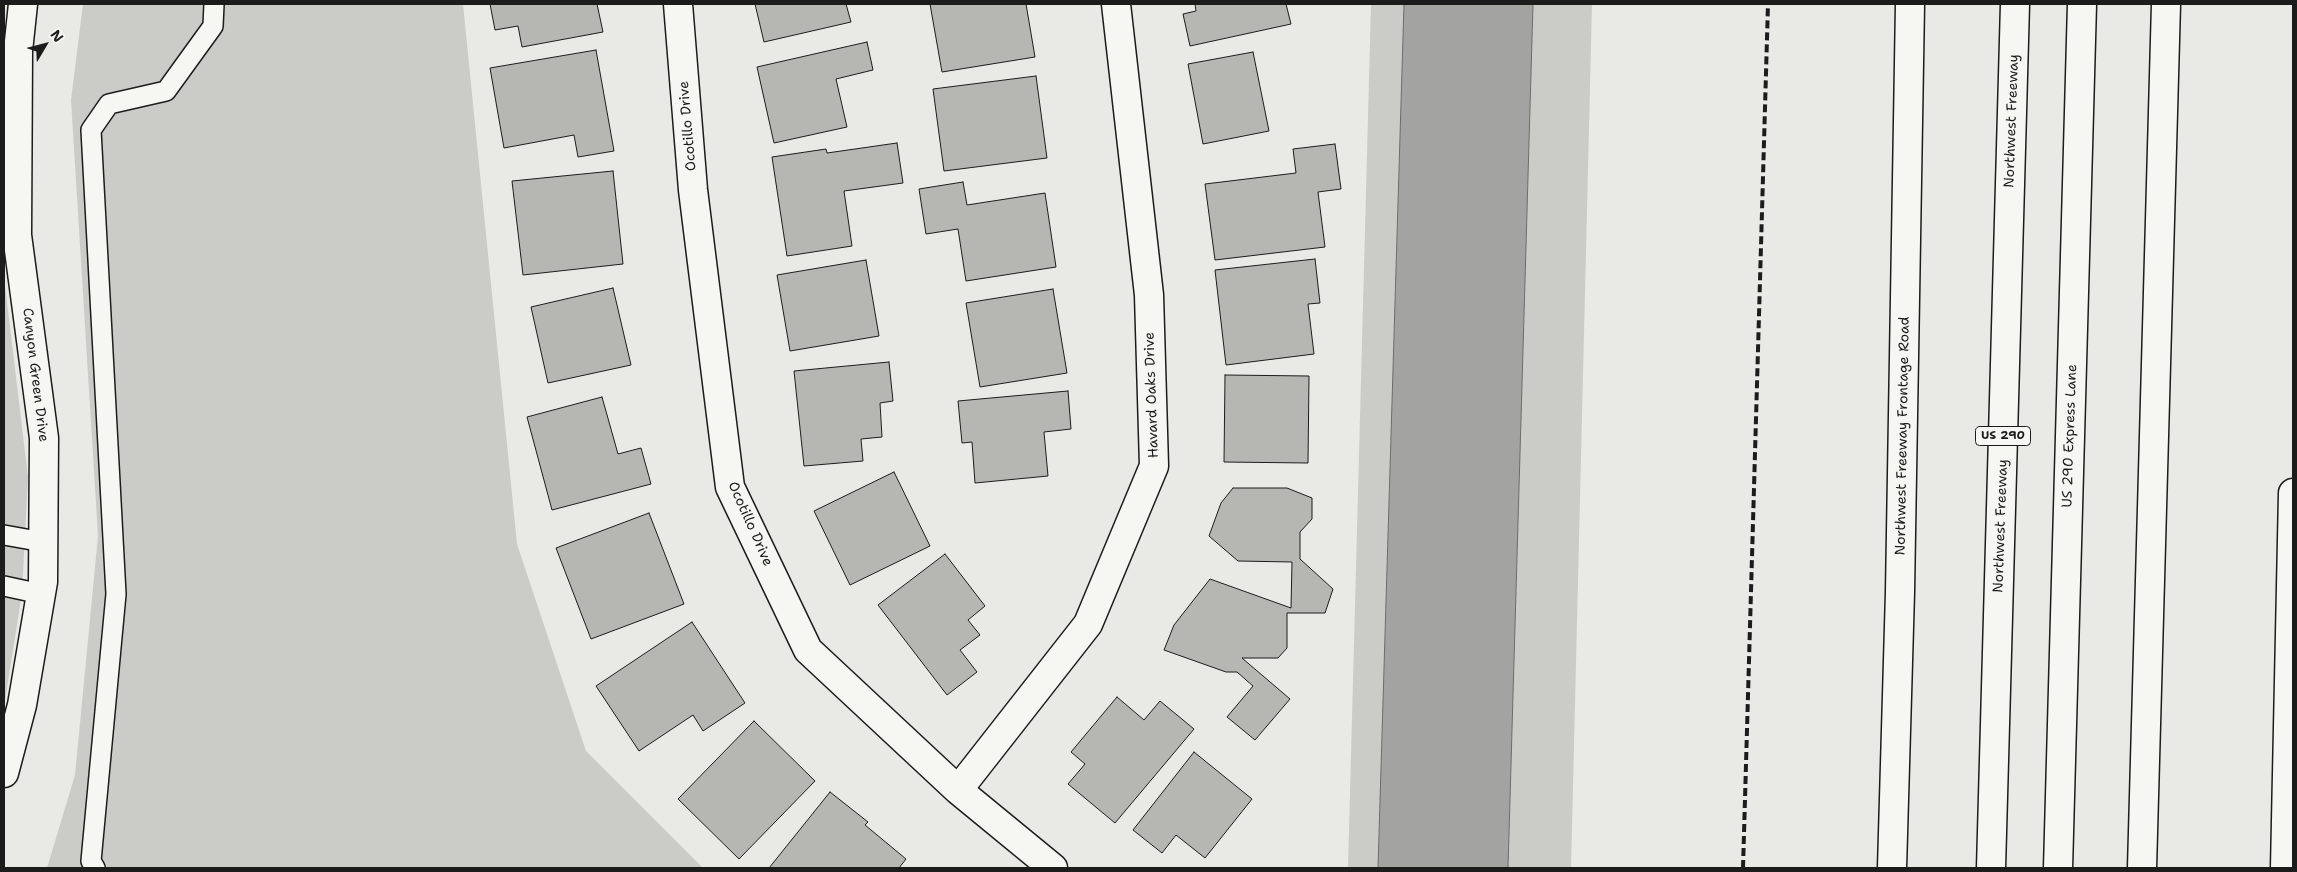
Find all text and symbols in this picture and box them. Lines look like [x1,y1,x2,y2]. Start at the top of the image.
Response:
north arrow [20,20,70,70]
text: N [46,26,68,46]
street label: Northwest Freeway [2001,54,2023,188]
street label: Ocotillo Drive [676,80,700,172]
street label: Canyon Green Drive [18,307,52,443]
street label: Northwest Freeway Frontage Road [1893,316,1913,556]
street label: Havard Oaks Drive [1141,332,1163,458]
street label: US 290 Express Lane [2059,364,2081,508]
road number: US 290 [1976,426,2030,446]
street label: Northwest Freeway [1990,459,2012,593]
street label: Ocotillo Drive [724,479,776,569]

